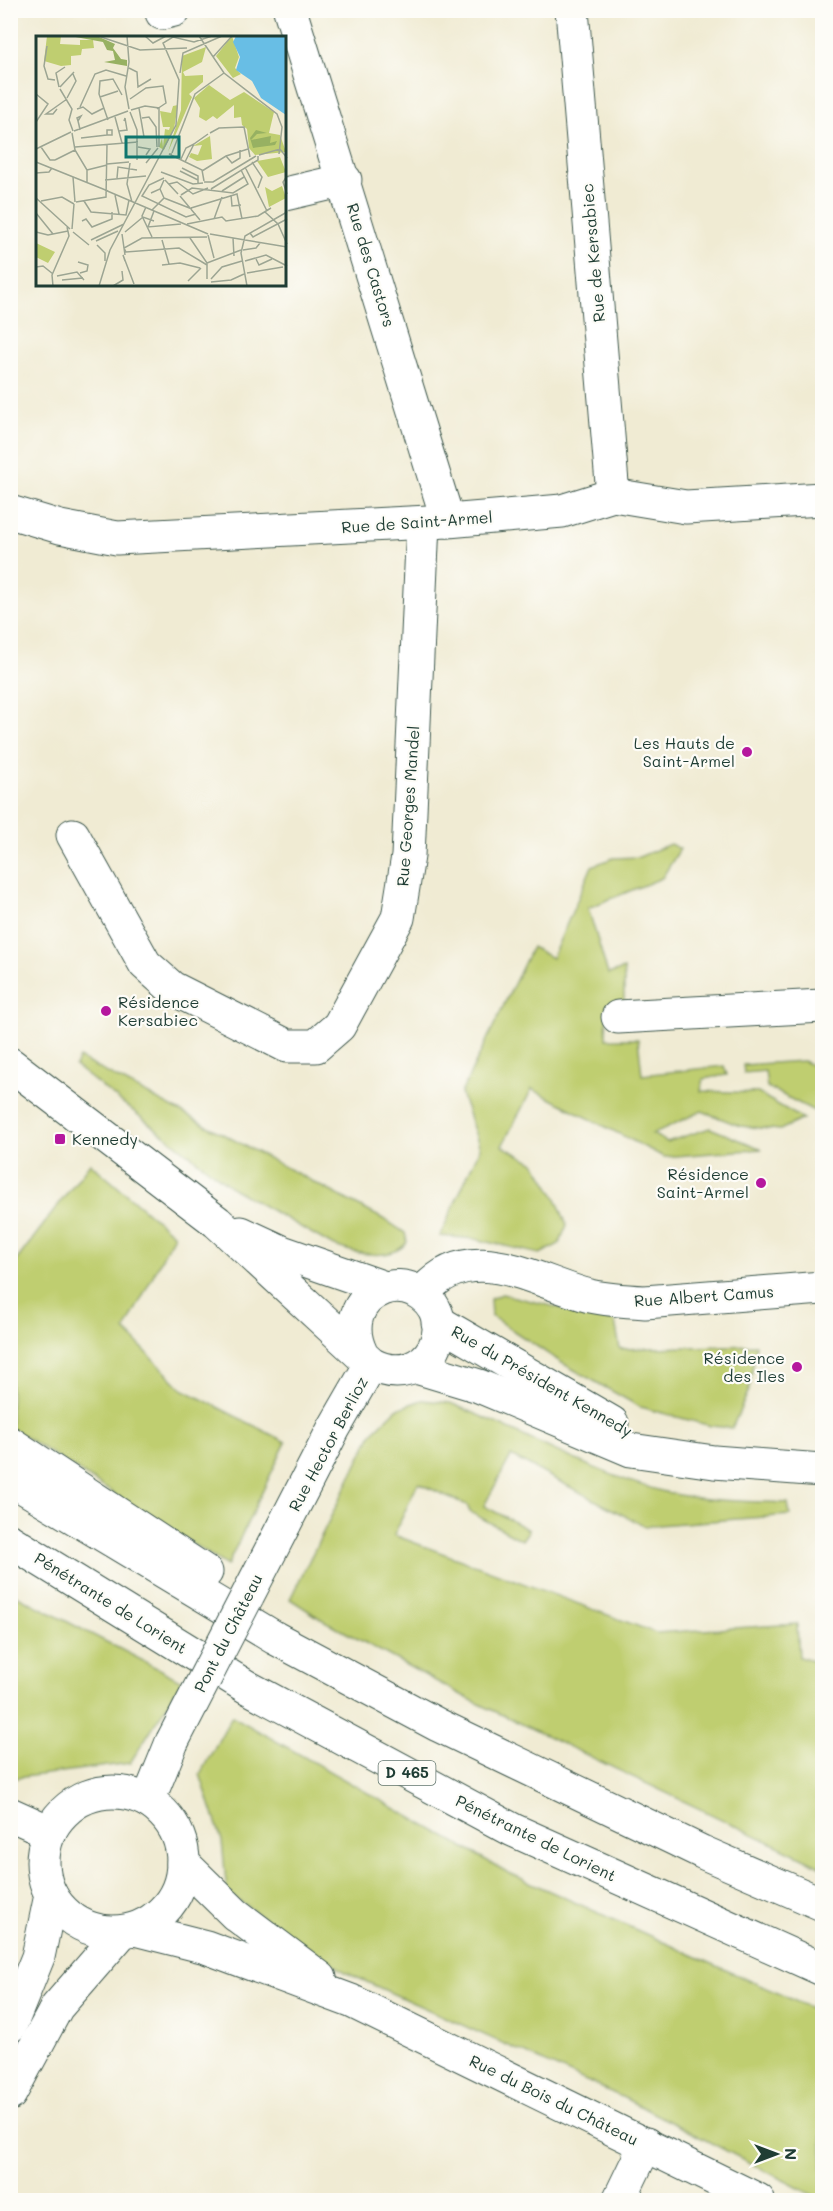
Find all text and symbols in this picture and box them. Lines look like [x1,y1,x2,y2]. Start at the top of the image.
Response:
inset map [36,36,286,286]
street label: Rue de Kersabiec [576,183,609,323]
street label: Rue des Castors [343,200,400,329]
street label: Rue de Saint-Armel [341,506,493,537]
street label: Rue Georges Mandel [391,725,424,887]
place label: Les Hauts de Saint-Armel [634,732,735,771]
marker: Les Hauts de Saint-Armel [740,745,754,759]
place label: Résidence Kersabiec [118,991,199,1030]
marker: Résidence Kersabiec [99,1004,113,1018]
place label: Kennedy [72,1128,138,1149]
marker: Kennedy [53,1132,67,1146]
place label: Résidence Saint-Armel [657,1163,749,1202]
marker: Résidence Saint-Armel [754,1176,768,1190]
street label: Rue Albert Camus [633,1280,775,1311]
street label: Rue du Président Kennedy [448,1320,637,1441]
place label: Résidence des Iles [704,1347,785,1386]
marker: Résidence des Iles [790,1360,804,1374]
street label: Rue Hector Berlioz [283,1373,372,1515]
street label: Pénétrante de Lorient [31,1547,192,1658]
street label: Pont du Château [189,1570,267,1696]
road number: D 465 [378,1761,436,1785]
street label: Pénétrante de Lorient [452,1789,620,1886]
street label: Rue du Bois du Château [466,2049,642,2150]
north arrow [746,2124,806,2184]
text: N [781,2148,802,2160]

